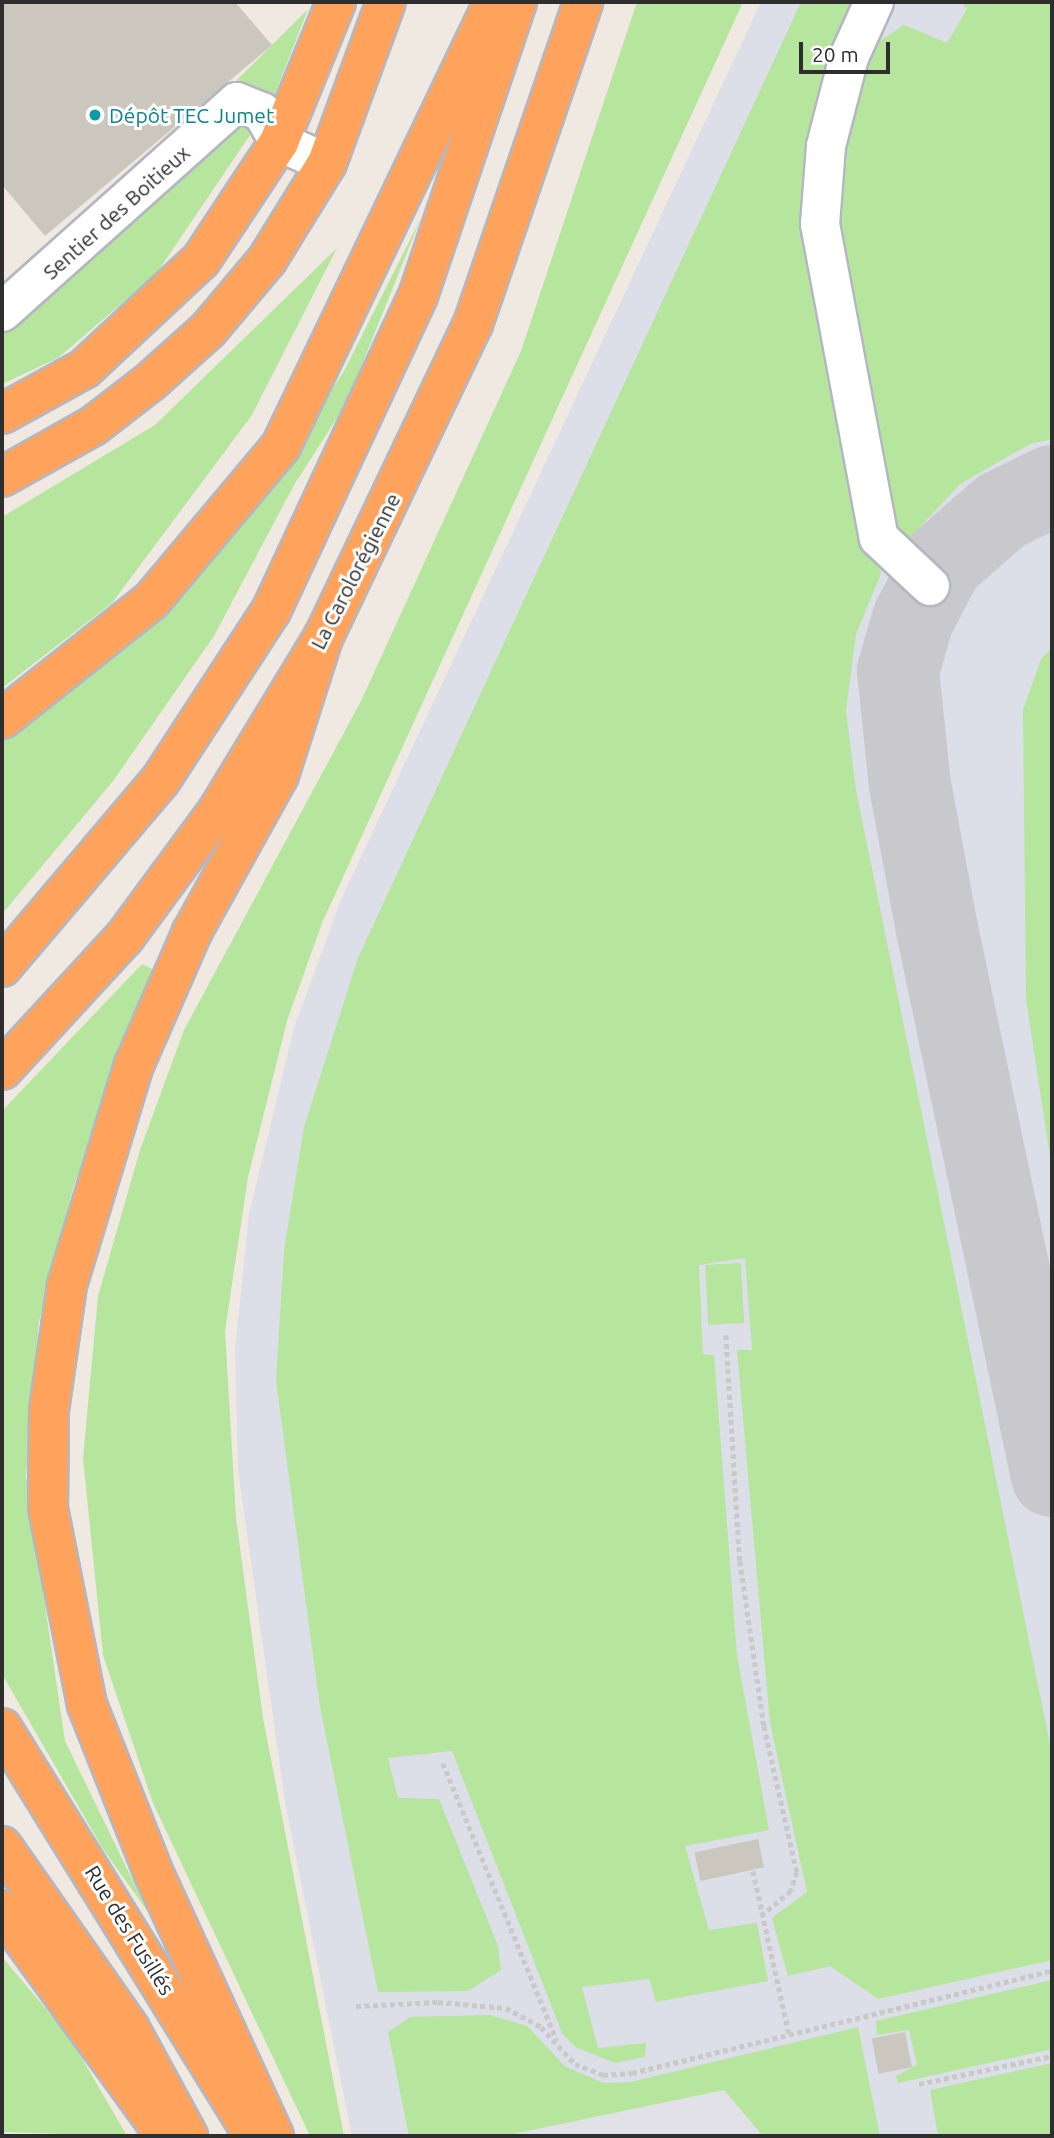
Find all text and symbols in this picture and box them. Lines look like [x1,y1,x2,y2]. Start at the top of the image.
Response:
scale bar [802,28,893,72]
text: 20 m [812,42,859,66]
place label: Dépôt TEC Jumet [109,102,274,128]
marker: Dépôt TEC Jumet [87,107,103,123]
street label: Sentier des Boitieux [38,140,194,284]
street label: La Carolorégienne [305,489,405,653]
street label: Rue des Fusillés [80,1861,180,1999]

